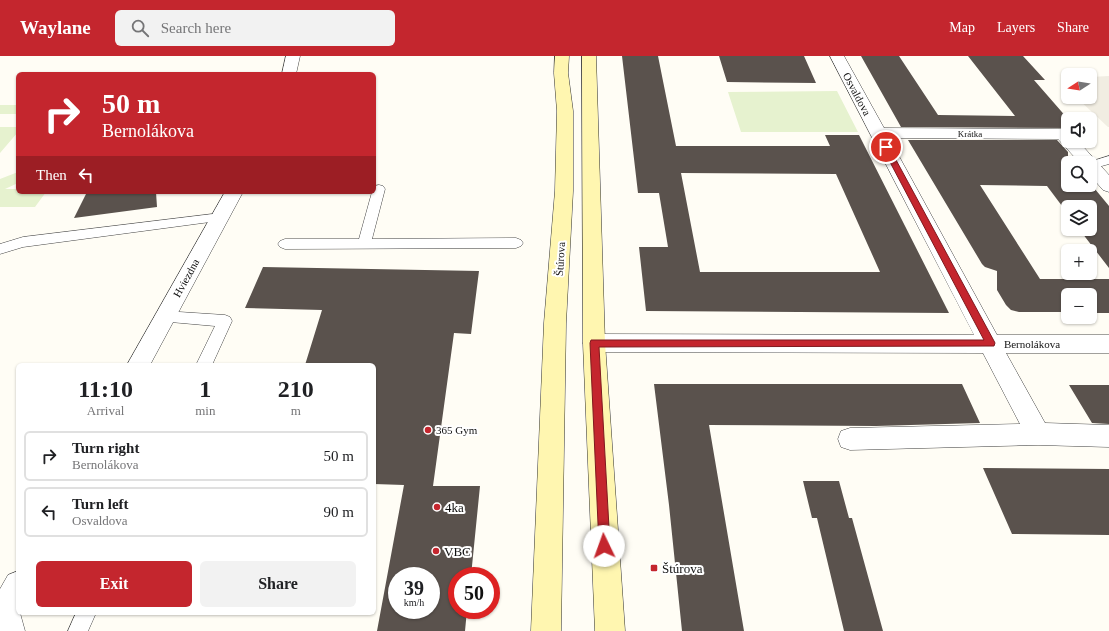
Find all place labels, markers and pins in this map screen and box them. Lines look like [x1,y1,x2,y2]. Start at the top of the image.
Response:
pin [869,130,903,164]
place label: 365 Gym [436,424,478,436]
marker: 365 Gym [423,425,433,435]
place label: 4ka [445,500,464,515]
marker: 4ka [432,502,442,512]
place label: VBC [444,544,471,559]
marker: VBC [431,546,441,556]
place label: Štúrova [662,561,703,576]
marker: Štúrova [649,563,659,573]

